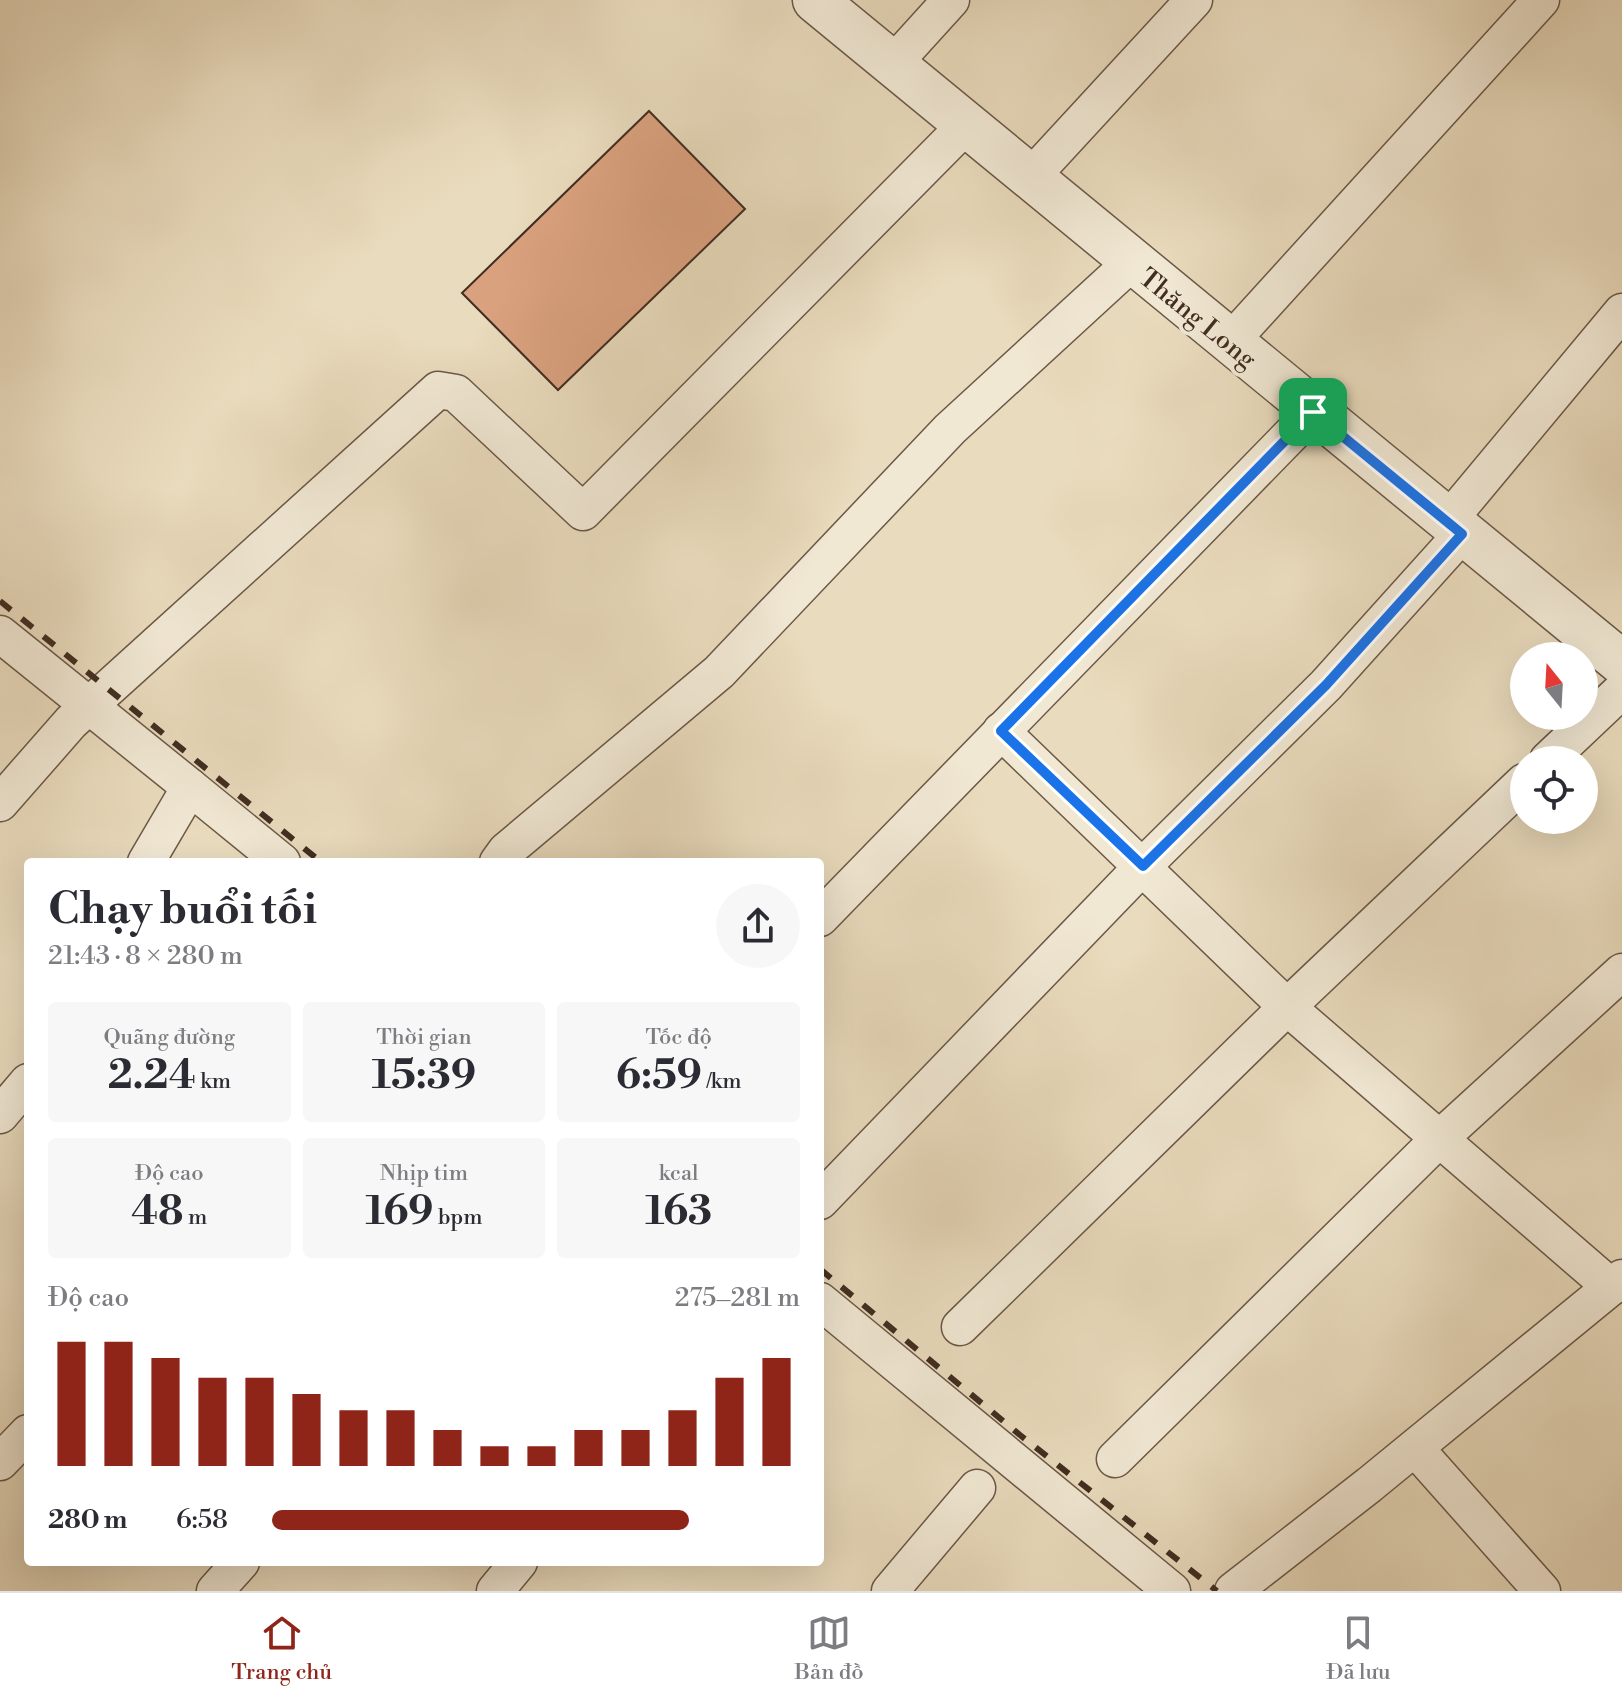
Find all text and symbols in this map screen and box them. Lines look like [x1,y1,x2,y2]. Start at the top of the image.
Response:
street label: Thăng Long [1132,262,1263,376]
pin [1279,378,1347,446]
icon: arrive [1291,390,1335,434]
north arrow [1510,642,1598,730]
map controls [1510,642,1598,834]
button: locate [1510,746,1598,834]
text: Chạy buổi tối [48,882,317,937]
button: share [716,884,800,968]
text: 21:43 · 8 × 280 m [48,940,243,972]
text: Quãng đường [103,1024,235,1051]
text: Thời gian [376,1024,472,1051]
text: Tốc độ [645,1024,712,1051]
text: 2.24 [108,1051,196,1101]
text: 15:39 [372,1051,476,1101]
text: 6:59 [616,1051,702,1101]
text: km [196,1068,231,1095]
text: /km [702,1068,741,1095]
text: Độ cao [135,1160,204,1187]
text: Nhịp tim [380,1160,468,1187]
text: kcal [659,1160,699,1187]
text: 48 [131,1187,184,1237]
text: 169 [365,1187,434,1237]
text: 163 [645,1187,712,1237]
text: m [184,1204,207,1231]
text: bpm [434,1204,483,1231]
text: Độ cao [48,1282,129,1314]
text: 275–281 m [675,1282,800,1314]
text: 280 m [48,1504,128,1536]
text: 6:58 [176,1504,228,1536]
tab: Trang chủ [231,1611,332,1686]
tab: Bản đồ [795,1611,864,1686]
tab: Đã lưu [1326,1611,1391,1686]

